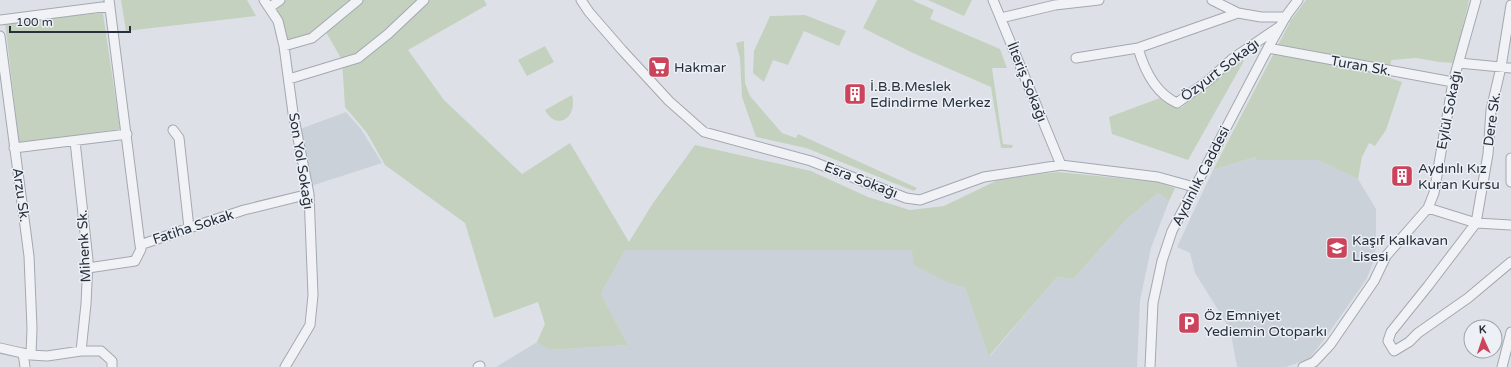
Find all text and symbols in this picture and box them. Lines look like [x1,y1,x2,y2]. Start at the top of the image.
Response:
scale bar [10,8,130,34]
text: 100 m [16,15,53,29]
street label: Özyurt Sokağı [1178,35,1262,105]
street label: İlteriş Sokağı [1003,40,1051,124]
street label: Turan Sk. [1329,52,1393,80]
supermarket icon: Hakmar [646,54,672,80]
place label: Hakmar [674,59,727,76]
street label: Eylül Sokağı [1433,69,1465,151]
place label: İ.B.B.Meslek Edindirme Merkez [870,78,991,111]
building icon: İ.B.B.Meslek Edindirme Merkez [842,81,868,107]
street label: Dere Sk. [1480,91,1504,147]
street label: Son Yol Sokağı [285,111,317,211]
street label: Aydınlık Caddesi [1168,123,1234,229]
street label: Esra Sokağı [822,158,900,202]
place label: Aydınlı Kız Kuran Kursu [1418,160,1500,193]
building icon: Aydınlı Kız Kuran Kursu [1389,163,1415,189]
street label: Arzu Sk. [9,167,33,223]
street label: Fatiha Sokak [150,206,236,248]
street label: Mihenk Sk. [74,209,94,283]
place label: Kaşıf Kalkavan Lisesi [1352,232,1448,265]
school or university icon: Kaşıf Kalkavan Lisesi [1324,235,1350,261]
place label: Öz Emniyet Yediemin Otoparkı [1204,307,1327,340]
parking icon: Öz Emniyet Yediemin Otoparkı [1176,310,1202,336]
north arrow [1463,319,1503,359]
text: K [1478,323,1487,336]

